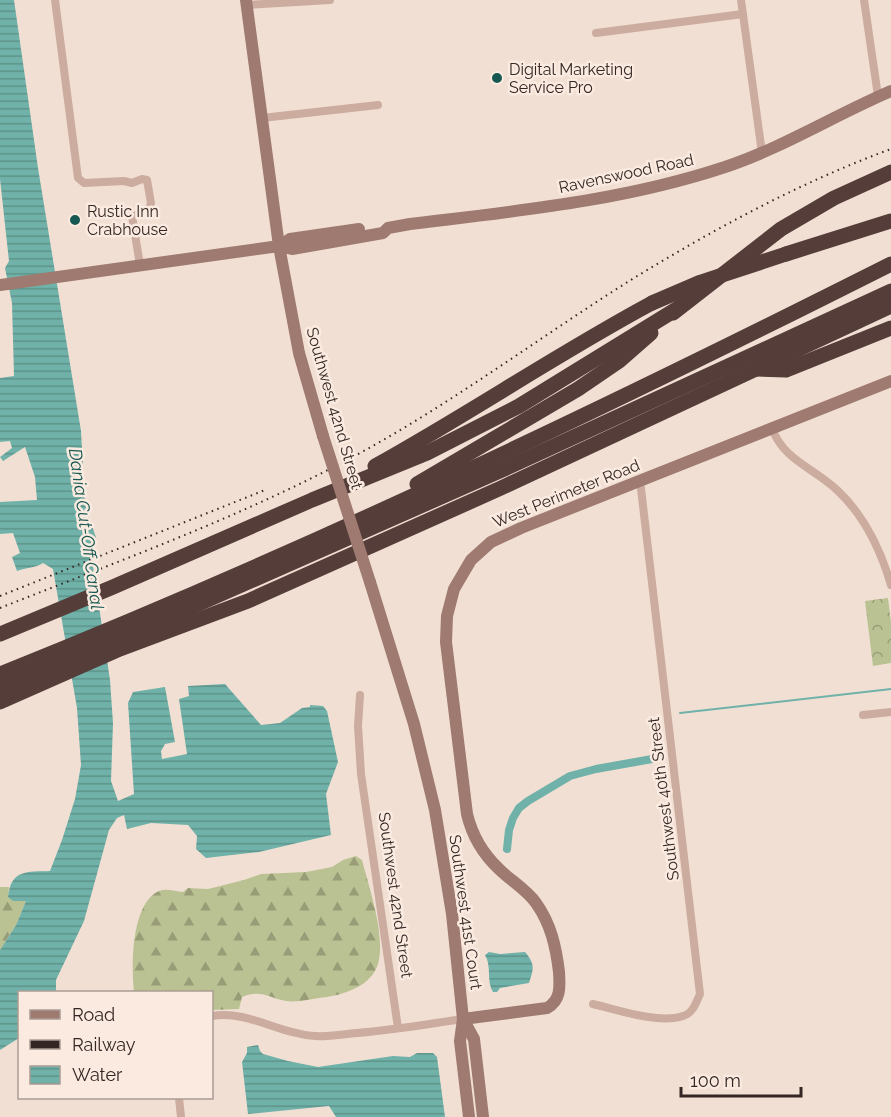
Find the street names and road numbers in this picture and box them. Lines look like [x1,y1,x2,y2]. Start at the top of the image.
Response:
street label: Ravenswood Road [557,150,695,197]
street label: Southwest 42nd Street [302,325,367,492]
street label: West Perimeter Road [490,455,643,532]
street label: Southwest 40th Street [644,716,683,882]
street label: Southwest 42nd Street [374,811,417,980]
street label: Southwest 41st Court [445,833,486,991]

